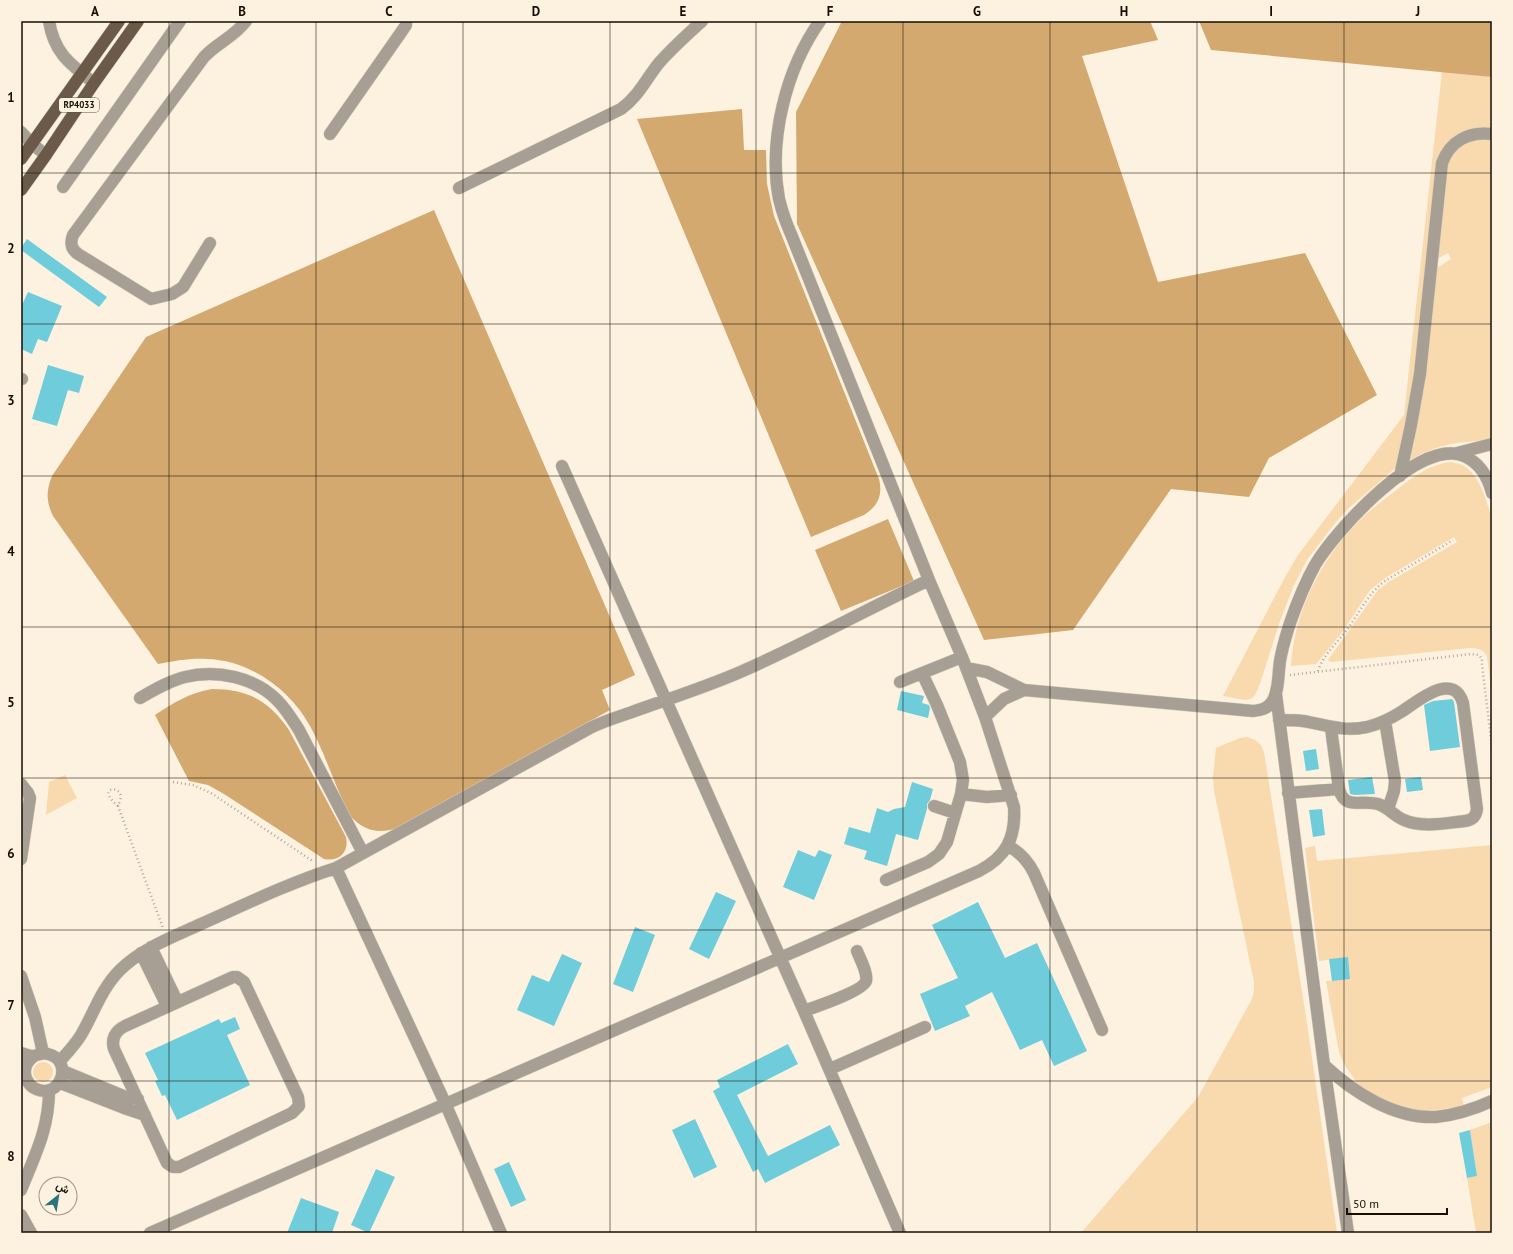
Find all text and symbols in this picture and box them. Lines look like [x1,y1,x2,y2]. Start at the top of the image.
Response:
text: A [91,3,99,20]
text: B [238,3,246,20]
text: C [385,3,393,20]
text: D [532,3,540,20]
text: E [680,3,687,20]
text: F [827,3,834,20]
text: G [973,3,981,20]
text: H [1120,3,1128,20]
text: I [1269,3,1273,20]
text: J [1415,3,1420,20]
text: 1 [7,89,15,106]
road number: RP4033 [59,98,99,112]
text: 2 [7,240,15,257]
text: 3 [7,392,15,409]
text: 4 [7,543,15,560]
text: 5 [7,694,15,711]
text: 6 [7,845,15,862]
text: 7 [7,997,15,1014]
text: 8 [7,1148,15,1165]
north arrow [38,1176,78,1216]
text: ش [54,1178,72,1197]
scale bar [1347,1190,1447,1216]
text: 50 m [1353,1196,1379,1211]

